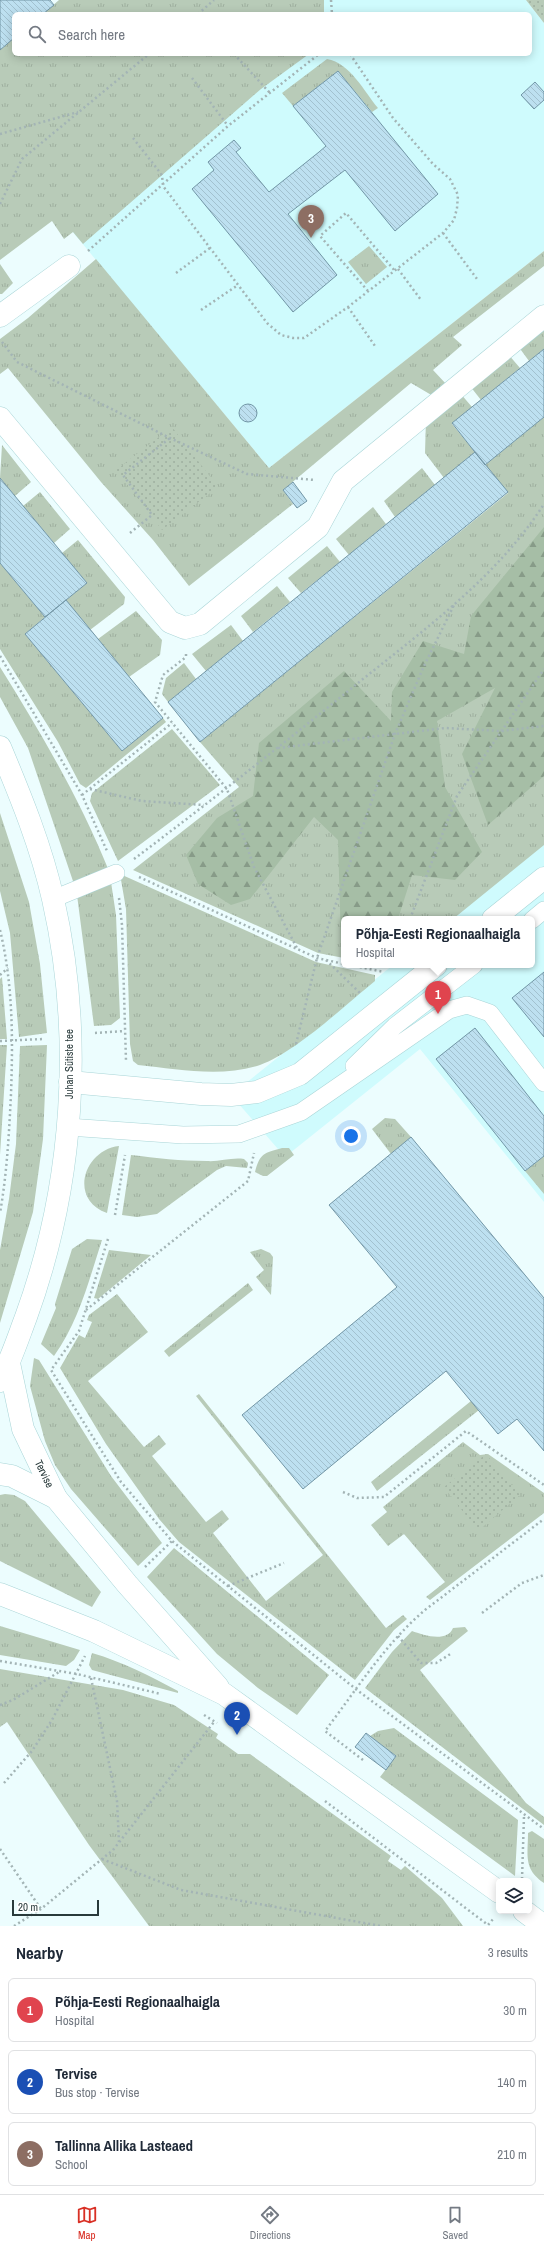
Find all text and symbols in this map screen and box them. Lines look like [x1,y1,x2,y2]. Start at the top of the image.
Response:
search box [12,12,532,56]
icon: search [26,23,48,45]
text: Search here [58,24,125,45]
pin: 3 [298,205,324,238]
popup [341,916,535,968]
text: Põhja-Eesti Regionaalhaigla [356,923,520,944]
text: Hospital [356,944,395,961]
pin: 1 [425,981,451,1014]
street label: Juhan Sütiste tee [62,1029,76,1099]
your location [341,1126,361,1146]
street label: Tervise [32,1458,57,1490]
pin: 2 [224,1702,250,1735]
map controls [496,1878,532,1914]
button: layers [496,1878,532,1914]
scale bar [12,1898,99,1917]
text: 20 m [18,1900,38,1914]
text: Nearby [16,1941,63,1964]
text: 3 results [488,1944,528,1961]
text: Põhja-Eesti Regionaalhaigla [55,1991,220,2012]
text: 1 [27,2002,33,2019]
text: 30 m [503,2002,527,2019]
text: Hospital [55,2012,94,2029]
text: Tervise [55,2063,97,2084]
text: 2 [27,2074,33,2091]
text: 140 m [497,2074,527,2091]
text: Bus stop · Tervise [55,2084,140,2101]
text: Tallinna Allika Lasteaed [55,2135,193,2156]
text: 3 [27,2146,33,2163]
text: 210 m [497,2146,527,2163]
text: School [55,2156,88,2173]
tab: Map [76,2204,98,2242]
tab: Directions [250,2204,291,2242]
tab: Saved [443,2204,468,2242]

